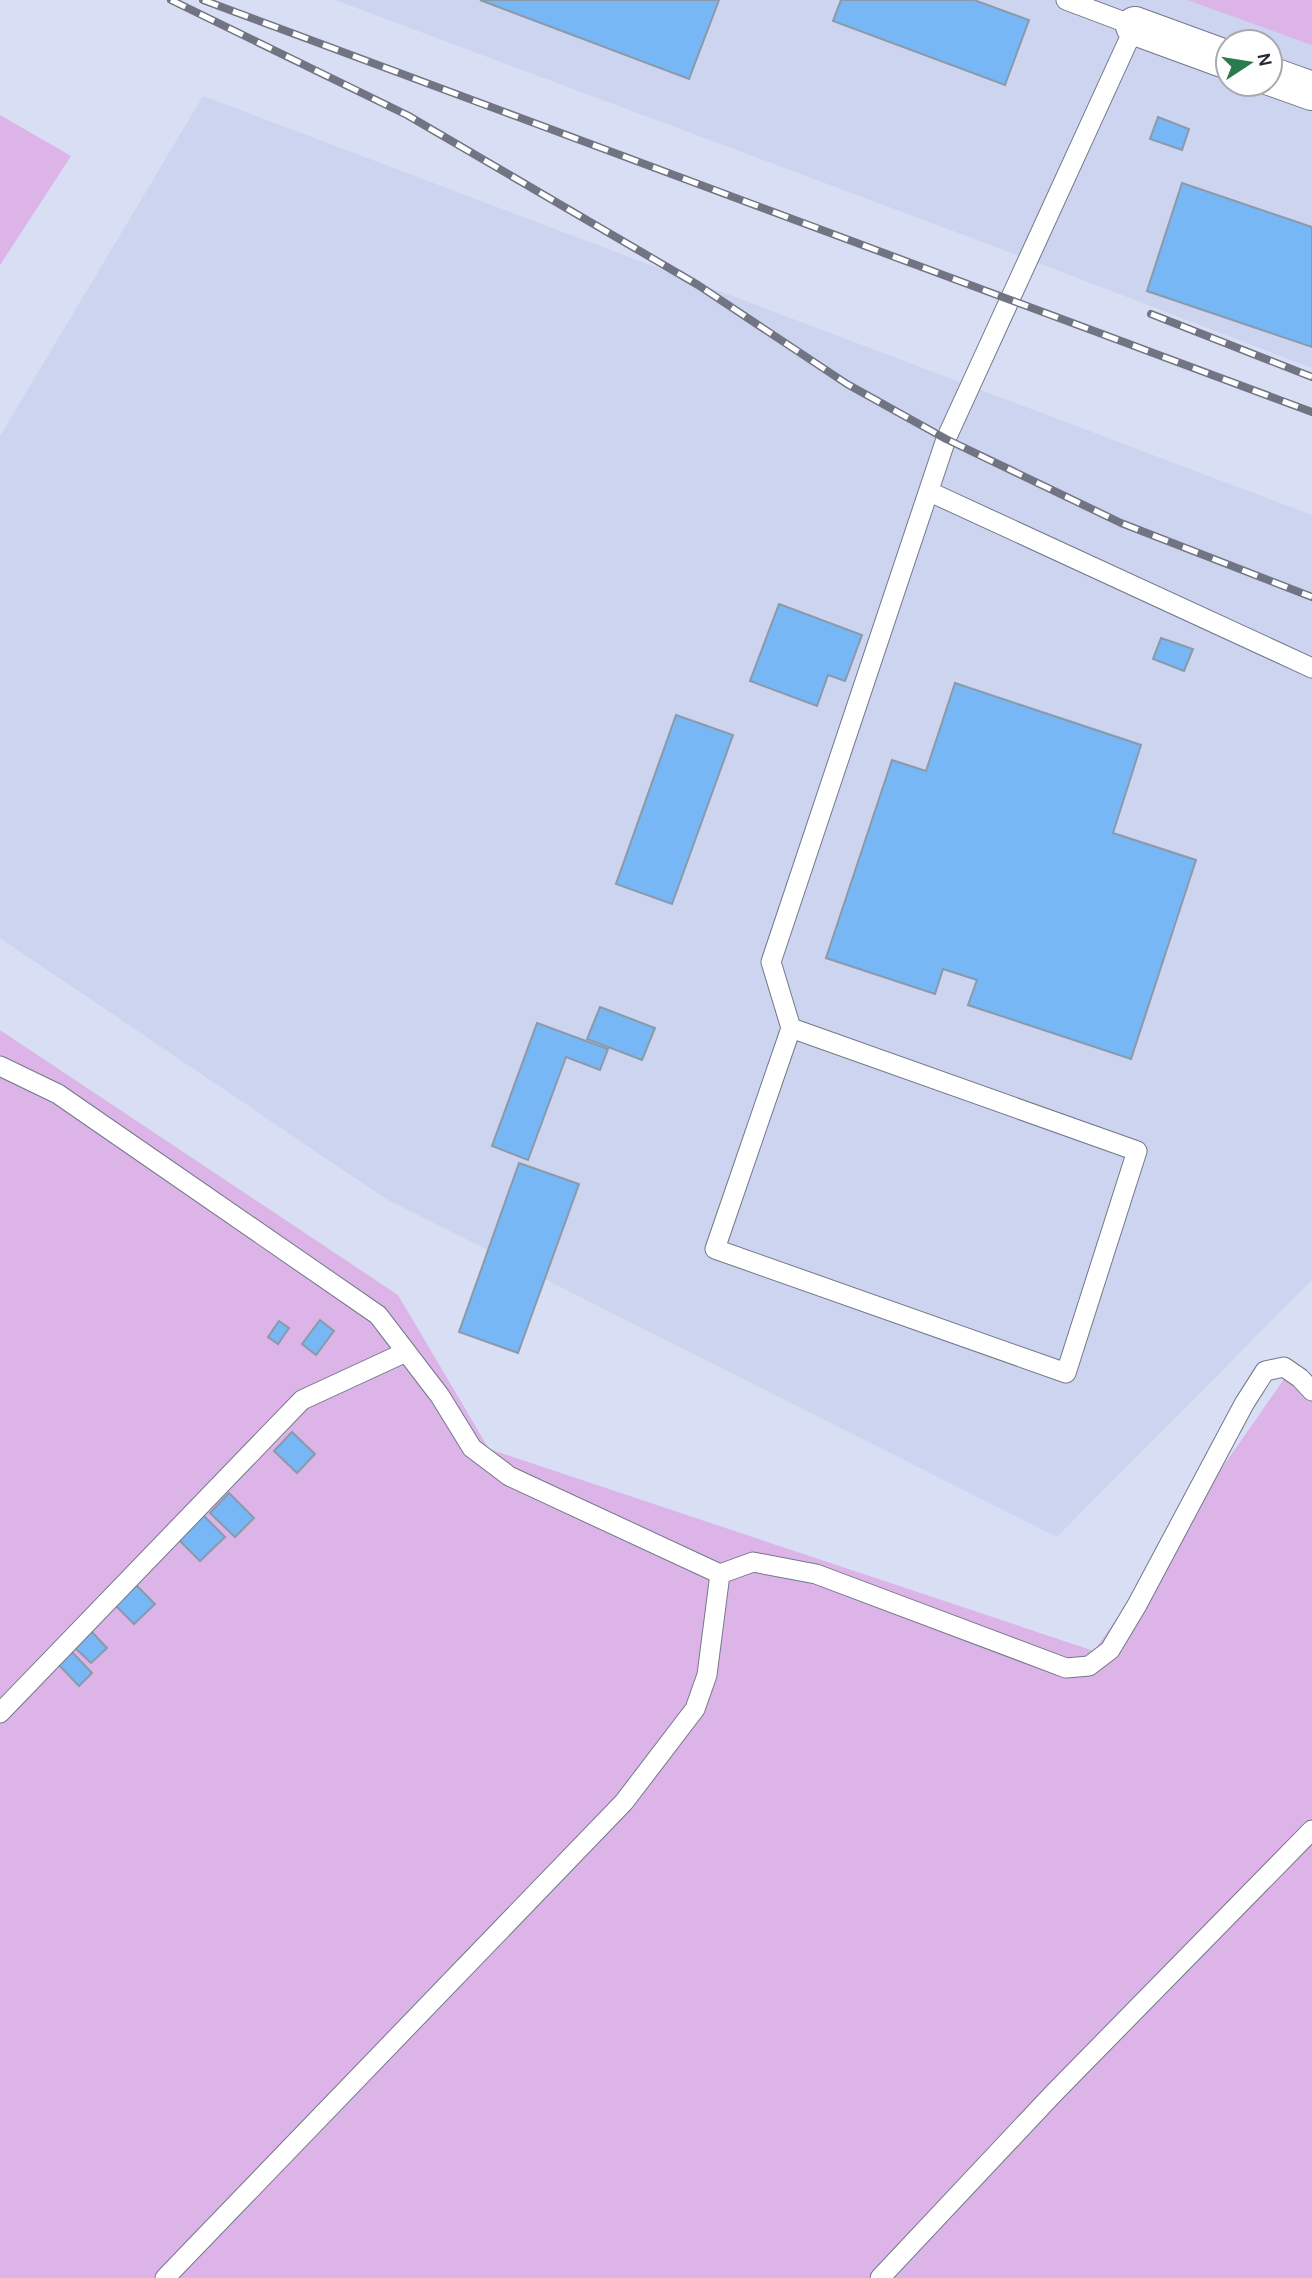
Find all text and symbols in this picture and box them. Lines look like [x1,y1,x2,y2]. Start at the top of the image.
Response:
north arrow [1214,28,1284,98]
text: N [1252,51,1277,69]

